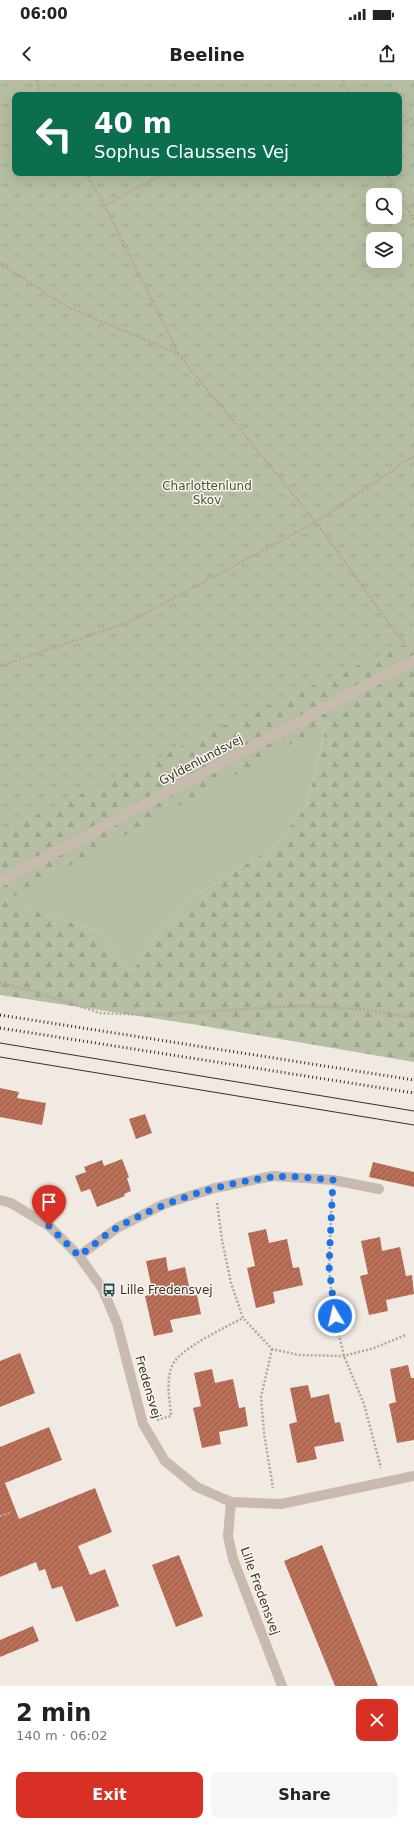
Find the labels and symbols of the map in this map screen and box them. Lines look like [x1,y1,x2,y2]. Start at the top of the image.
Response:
park label: Charlottenlund Skov [162,479,252,507]
street label: Gyldenlundsvej [157,732,245,788]
pin [32,1185,66,1226]
bus stop icon: Lille Fredensvej [101,1282,117,1298]
place label: Lille Fredensvej [120,1283,213,1297]
position arrow [314,1295,356,1337]
street label: Fredensvej [132,1354,164,1420]
street label: Lille Fredensvej [238,1545,282,1637]

